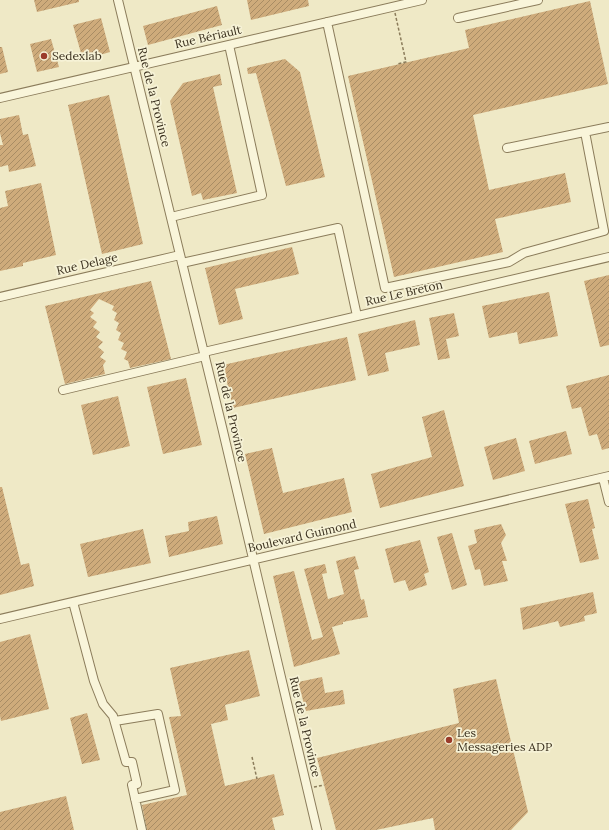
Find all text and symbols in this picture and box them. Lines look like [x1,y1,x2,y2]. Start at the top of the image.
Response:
street label: Rue Bériault [173,21,243,51]
street label: Rue de la Province [135,45,174,149]
place label: Sedexlab [52,48,102,63]
marker: Sedexlab [39,51,49,61]
street label: Rue Delage [55,249,119,278]
street label: Rue Le Breton [364,276,444,309]
street label: Rue de la Province [213,360,250,464]
street label: Boulevard Guimond [246,516,358,555]
street label: Rue de la Province [287,675,324,779]
place label: Les Messageries ADP [457,725,552,754]
marker: Les Messageries ADP [444,735,454,745]

